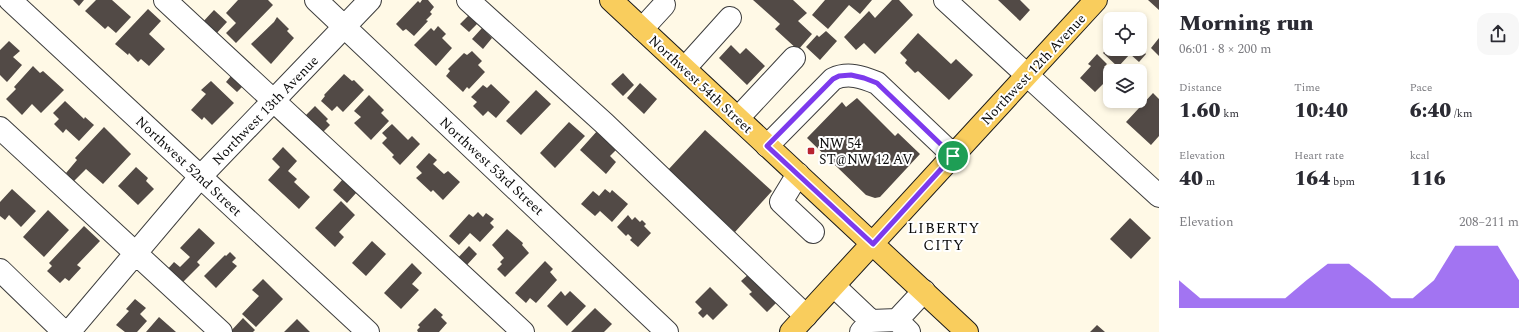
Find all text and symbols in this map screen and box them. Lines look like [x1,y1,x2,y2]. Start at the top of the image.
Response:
text: Morning run [1179,7,1314,40]
street label: Northwest 12th Avenue [976,9,1091,130]
map controls [1103,12,1147,108]
button: locate [1103,12,1147,56]
button: share [1477,13,1519,55]
street label: Northwest 54th Street [644,30,758,139]
text: 06:01 · 8 × 200 m [1179,39,1271,59]
street label: Northwest 13th Avenue [207,50,324,170]
button: layers [1103,64,1147,108]
text: Distance [1179,79,1222,96]
text: Time [1294,79,1320,96]
text: Pace [1410,79,1432,96]
text: 1.60 [1179,96,1221,126]
text: 10:40 [1294,96,1348,126]
text: 6:40 [1410,96,1451,126]
text: km [1221,105,1239,122]
text: /km [1451,105,1472,122]
street label: Northwest 52nd Street [131,111,247,222]
street label: Northwest 53rd Street [435,112,549,221]
place label: NW 54 ST@NW 12 AV [819,133,913,170]
pin [936,139,970,173]
icon: arrive [942,145,964,167]
marker: NW 54 ST@NW 12 AV [806,146,816,156]
text: Elevation [1179,147,1225,164]
text: Heart rate [1294,147,1344,164]
text: kcal [1410,147,1429,164]
text: 40 [1179,164,1203,194]
text: 164 [1294,164,1330,194]
text: 116 [1410,164,1446,194]
text: m [1203,173,1215,190]
text: bpm [1330,173,1355,190]
text: Elevation [1179,212,1233,232]
text: 208–211 m [1459,212,1519,232]
district label: LIBERTY CITY [908,217,980,257]

